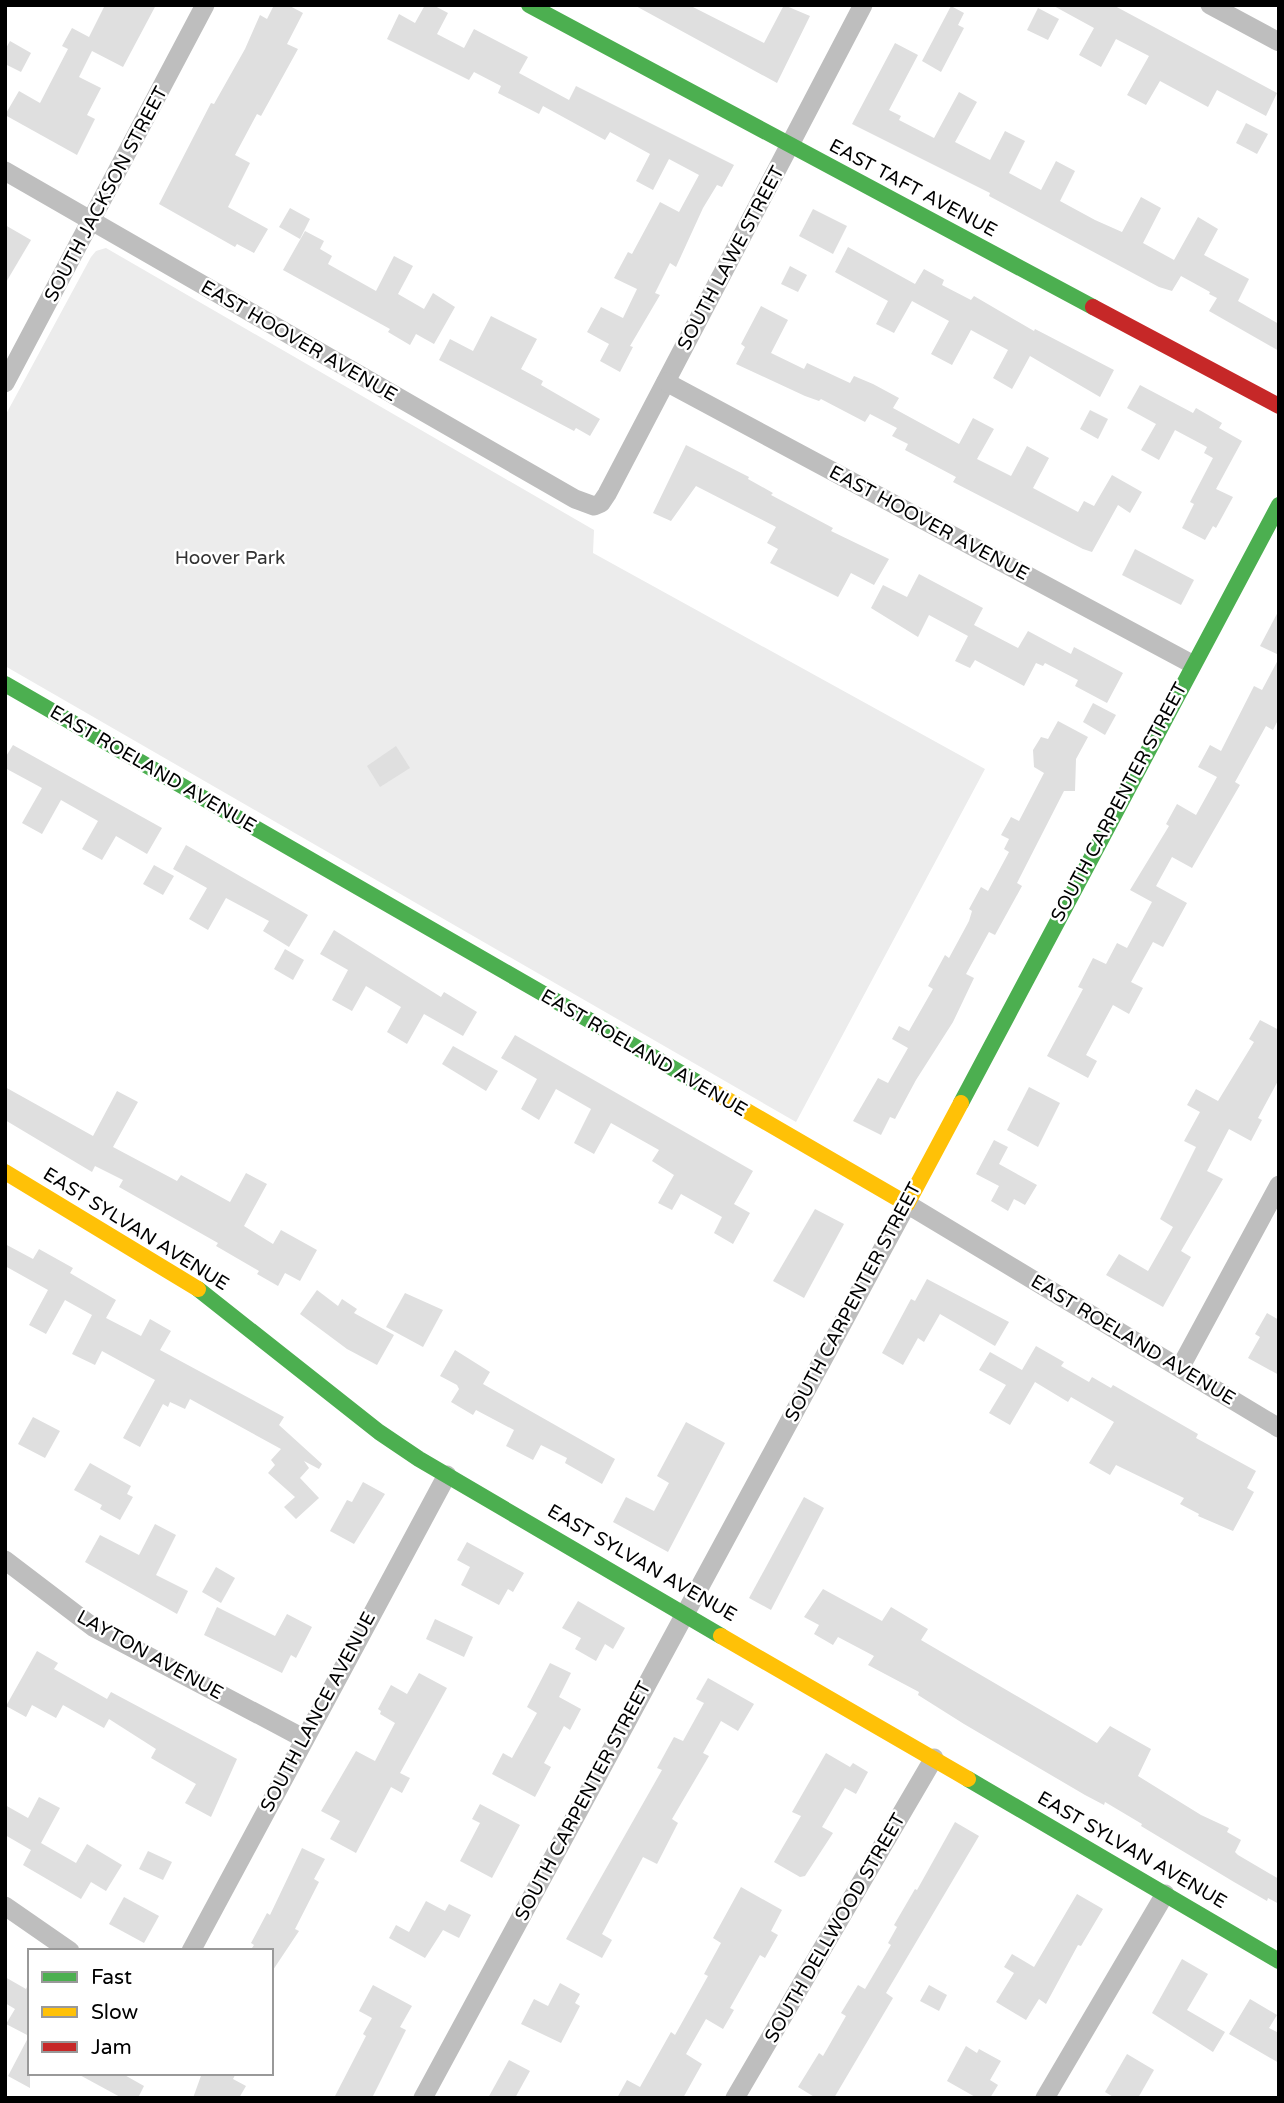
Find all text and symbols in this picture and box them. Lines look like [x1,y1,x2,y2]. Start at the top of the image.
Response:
street label: SOUTH JACKSON STREET [40,82,172,305]
street label: EAST TAFT AVENUE [825,134,1001,242]
street label: SOUTH LAWE STREET [673,162,789,354]
street label: EAST HOOVER AVENUE [197,276,401,406]
street label: EAST HOOVER AVENUE [825,461,1033,585]
park label: Hoover Park [175,547,285,569]
street label: SOUTH CARPENTER STREET [1046,678,1192,925]
street label: EAST ROELAND AVENUE [46,701,260,837]
street label: EAST ROELAND AVENUE [537,985,751,1121]
street label: EAST SYLVAN AVENUE [39,1163,233,1295]
street label: SOUTH CARPENTER STREET [780,1178,926,1425]
street label: EAST ROELAND AVENUE [1027,1270,1239,1410]
street label: EAST SYLVAN AVENUE [544,1500,740,1626]
street label: LAYTON AVENUE [73,1606,227,1704]
street label: SOUTH LANCE AVENUE [256,1608,380,1816]
street label: SOUTH CARPENTER STREET [510,1677,656,1924]
street label: EAST SYLVAN AVENUE [1034,1787,1230,1913]
street label: SOUTH DELLWOOD STREET [760,1809,910,2047]
legend [28,1949,273,2075]
text: Fast [91,1965,132,1990]
text: Slow [91,2000,139,2025]
text: Jam [91,2035,132,2060]

